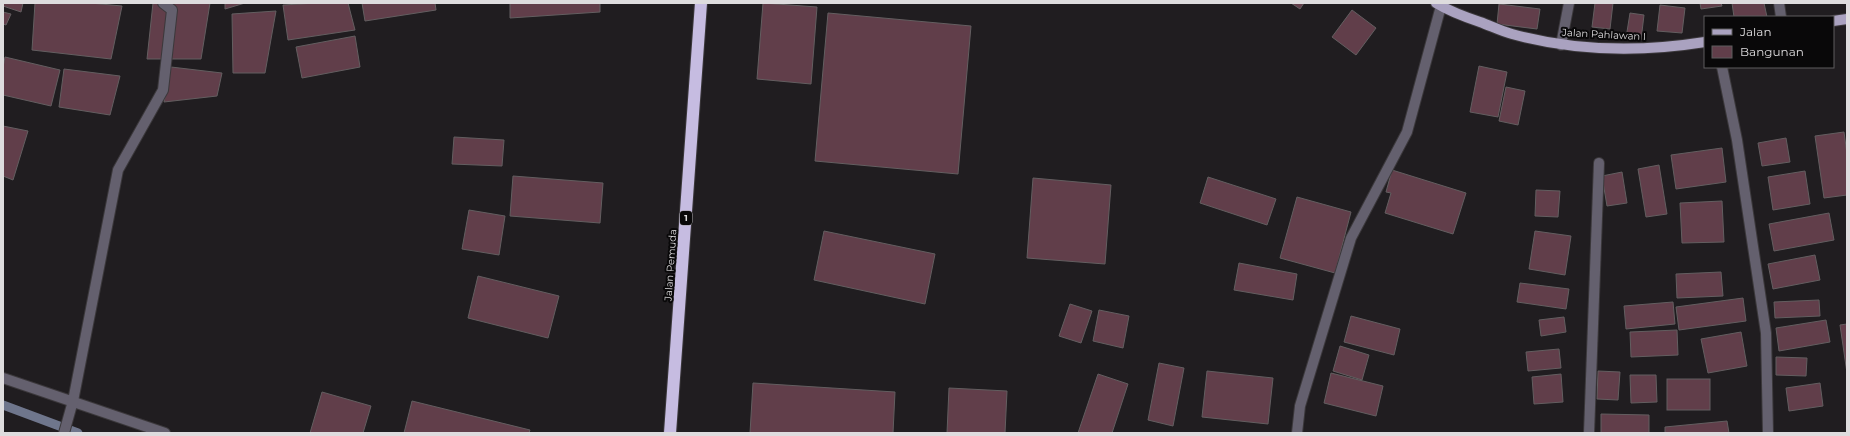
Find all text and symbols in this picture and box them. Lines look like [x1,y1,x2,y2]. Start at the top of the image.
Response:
legend [1704,16,1834,68]
text: Jalan [1739,24,1772,39]
street label: Jalan Pahlawan I [1561,26,1646,43]
text: Bangunan [1740,44,1804,59]
road number: 1 [680,211,692,225]
street label: Jalan Pemuda [661,229,679,302]

